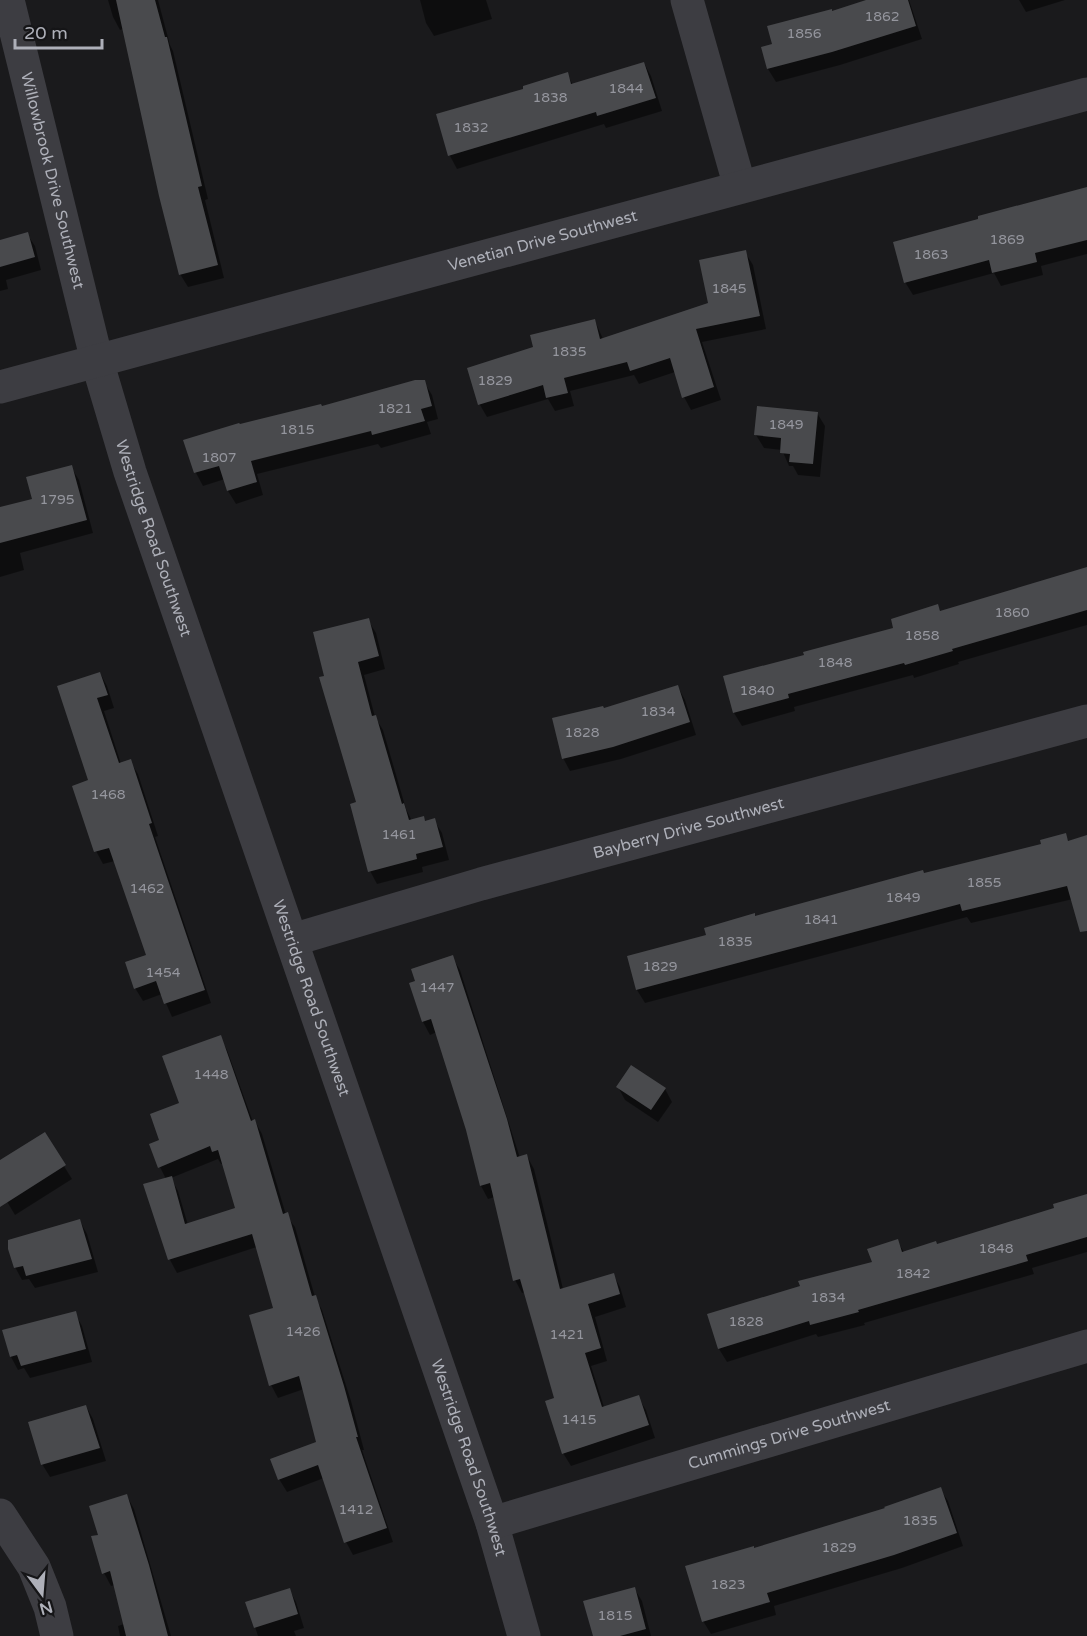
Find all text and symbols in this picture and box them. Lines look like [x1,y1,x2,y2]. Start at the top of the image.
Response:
house number: 1862 [864,8,900,25]
scale bar [15,12,102,50]
text: 20 m [24,22,68,44]
house number: 1856 [786,25,822,42]
street label: Willowbrook Drive Southwest [16,70,89,291]
house number: 1844 [608,80,644,97]
house number: 1838 [532,89,568,106]
house number: 1832 [453,119,489,136]
street label: Venetian Drive Southwest [446,206,639,276]
house number: 1869 [989,231,1025,248]
house number: 1863 [913,246,949,263]
house number: 1845 [711,280,747,297]
house number: 1835 [551,343,587,360]
house number: 1829 [477,372,513,389]
house number: 1821 [377,400,413,417]
house number: 1849 [768,416,804,433]
house number: 1815 [279,421,315,438]
street label: Westridge Road Southwest [111,438,196,640]
house number: 1807 [201,449,237,466]
house number: 1795 [39,491,75,508]
house number: 1860 [994,604,1030,621]
house number: 1858 [904,627,940,644]
house number: 1848 [817,654,853,671]
house number: 1840 [739,682,775,699]
house number: 1834 [640,703,676,720]
house number: 1828 [564,724,600,741]
house number: 1468 [90,786,126,803]
street label: Bayberry Drive Southwest [591,793,786,863]
house number: 1461 [381,826,417,843]
house number: 1855 [966,874,1002,891]
house number: 1462 [129,880,165,897]
house number: 1849 [885,889,921,906]
street label: Westridge Road Southwest [268,897,354,1099]
house number: 1841 [803,911,839,928]
house number: 1835 [717,933,753,950]
house number: 1829 [642,958,678,975]
house number: 1454 [145,964,181,981]
house number: 1447 [419,979,455,996]
house number: 1448 [193,1066,229,1083]
house number: 1848 [978,1240,1014,1257]
house number: 1842 [895,1265,931,1282]
house number: 1834 [810,1289,846,1306]
house number: 1828 [728,1313,764,1330]
house number: 1426 [285,1323,321,1340]
house number: 1421 [549,1326,585,1343]
street label: Westridge Road Southwest [426,1357,511,1559]
street label: Cummings Drive Southwest [686,1395,893,1474]
house number: 1415 [561,1411,597,1428]
house number: 1412 [338,1501,374,1518]
house number: 1835 [902,1512,938,1529]
house number: 1829 [821,1539,857,1556]
north arrow [12,1564,72,1624]
house number: 1823 [710,1576,746,1593]
text: N [37,1596,55,1619]
house number: 1815 [597,1607,633,1624]

